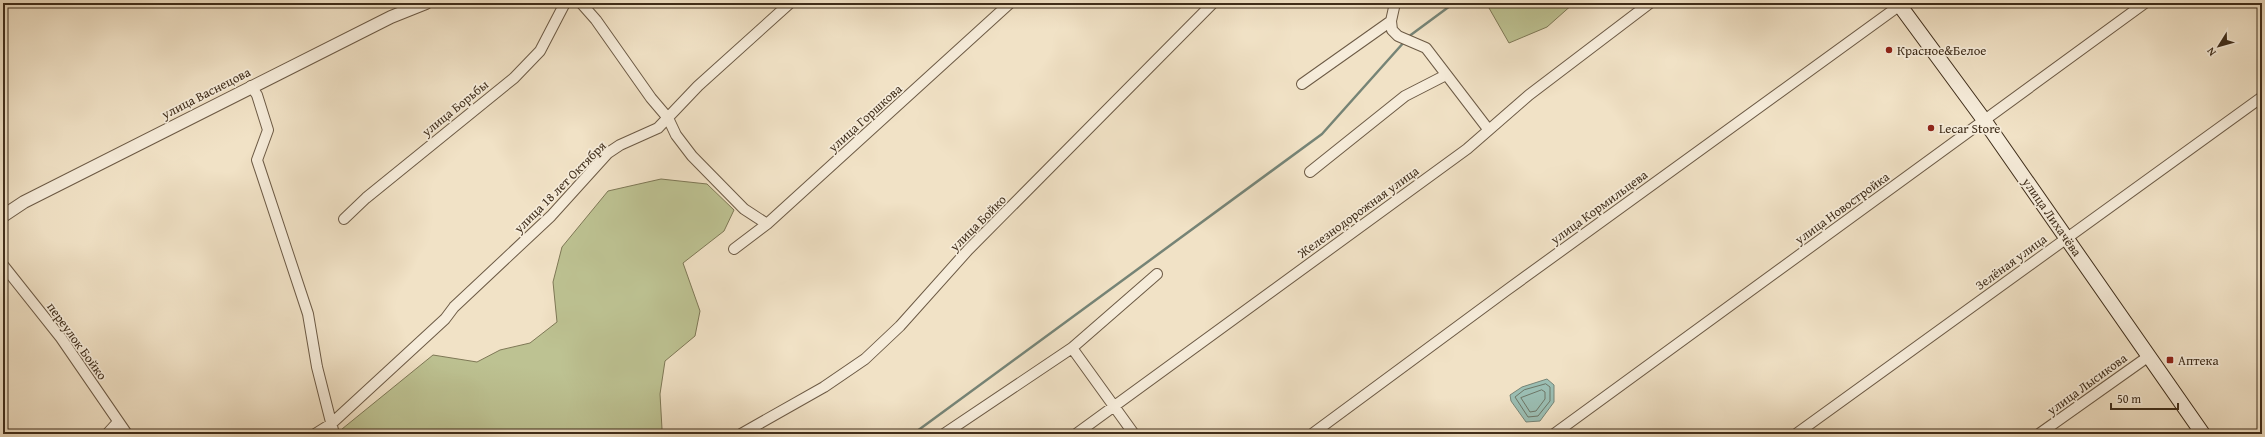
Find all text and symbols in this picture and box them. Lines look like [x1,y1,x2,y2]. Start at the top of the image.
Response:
north arrow [2199,26,2239,66]
place label: Красное&Белое [1897,41,1986,60]
text: N [2202,44,2220,60]
marker: Красное&Белое [1884,45,1894,55]
street label: улица Васнецова [157,62,254,124]
street label: улица Борьбы [417,75,492,141]
street label: улица Горшкова [823,79,907,157]
place label: Lecar Store [1939,119,2000,138]
marker: Lecar Store [1926,123,1936,133]
street label: улица 18 лет Октября [509,136,611,238]
street label: Железнодорожная улица [1293,161,1423,263]
street label: улица Кормильцева [1546,165,1652,249]
street label: улица Новостройка [1790,167,1894,249]
street label: улица Лихачёва [2017,173,2087,261]
street label: улица Бойко [945,190,1011,256]
street label: Зелёная улица [1971,229,2051,294]
street label: переулок Бойко [42,298,112,384]
street label: улица Лысикова [2042,348,2132,420]
place label: Аптека [2178,351,2219,370]
marker: Аптека [2165,355,2175,365]
scale bar [2111,385,2178,411]
text: 50 m [2117,390,2141,407]

